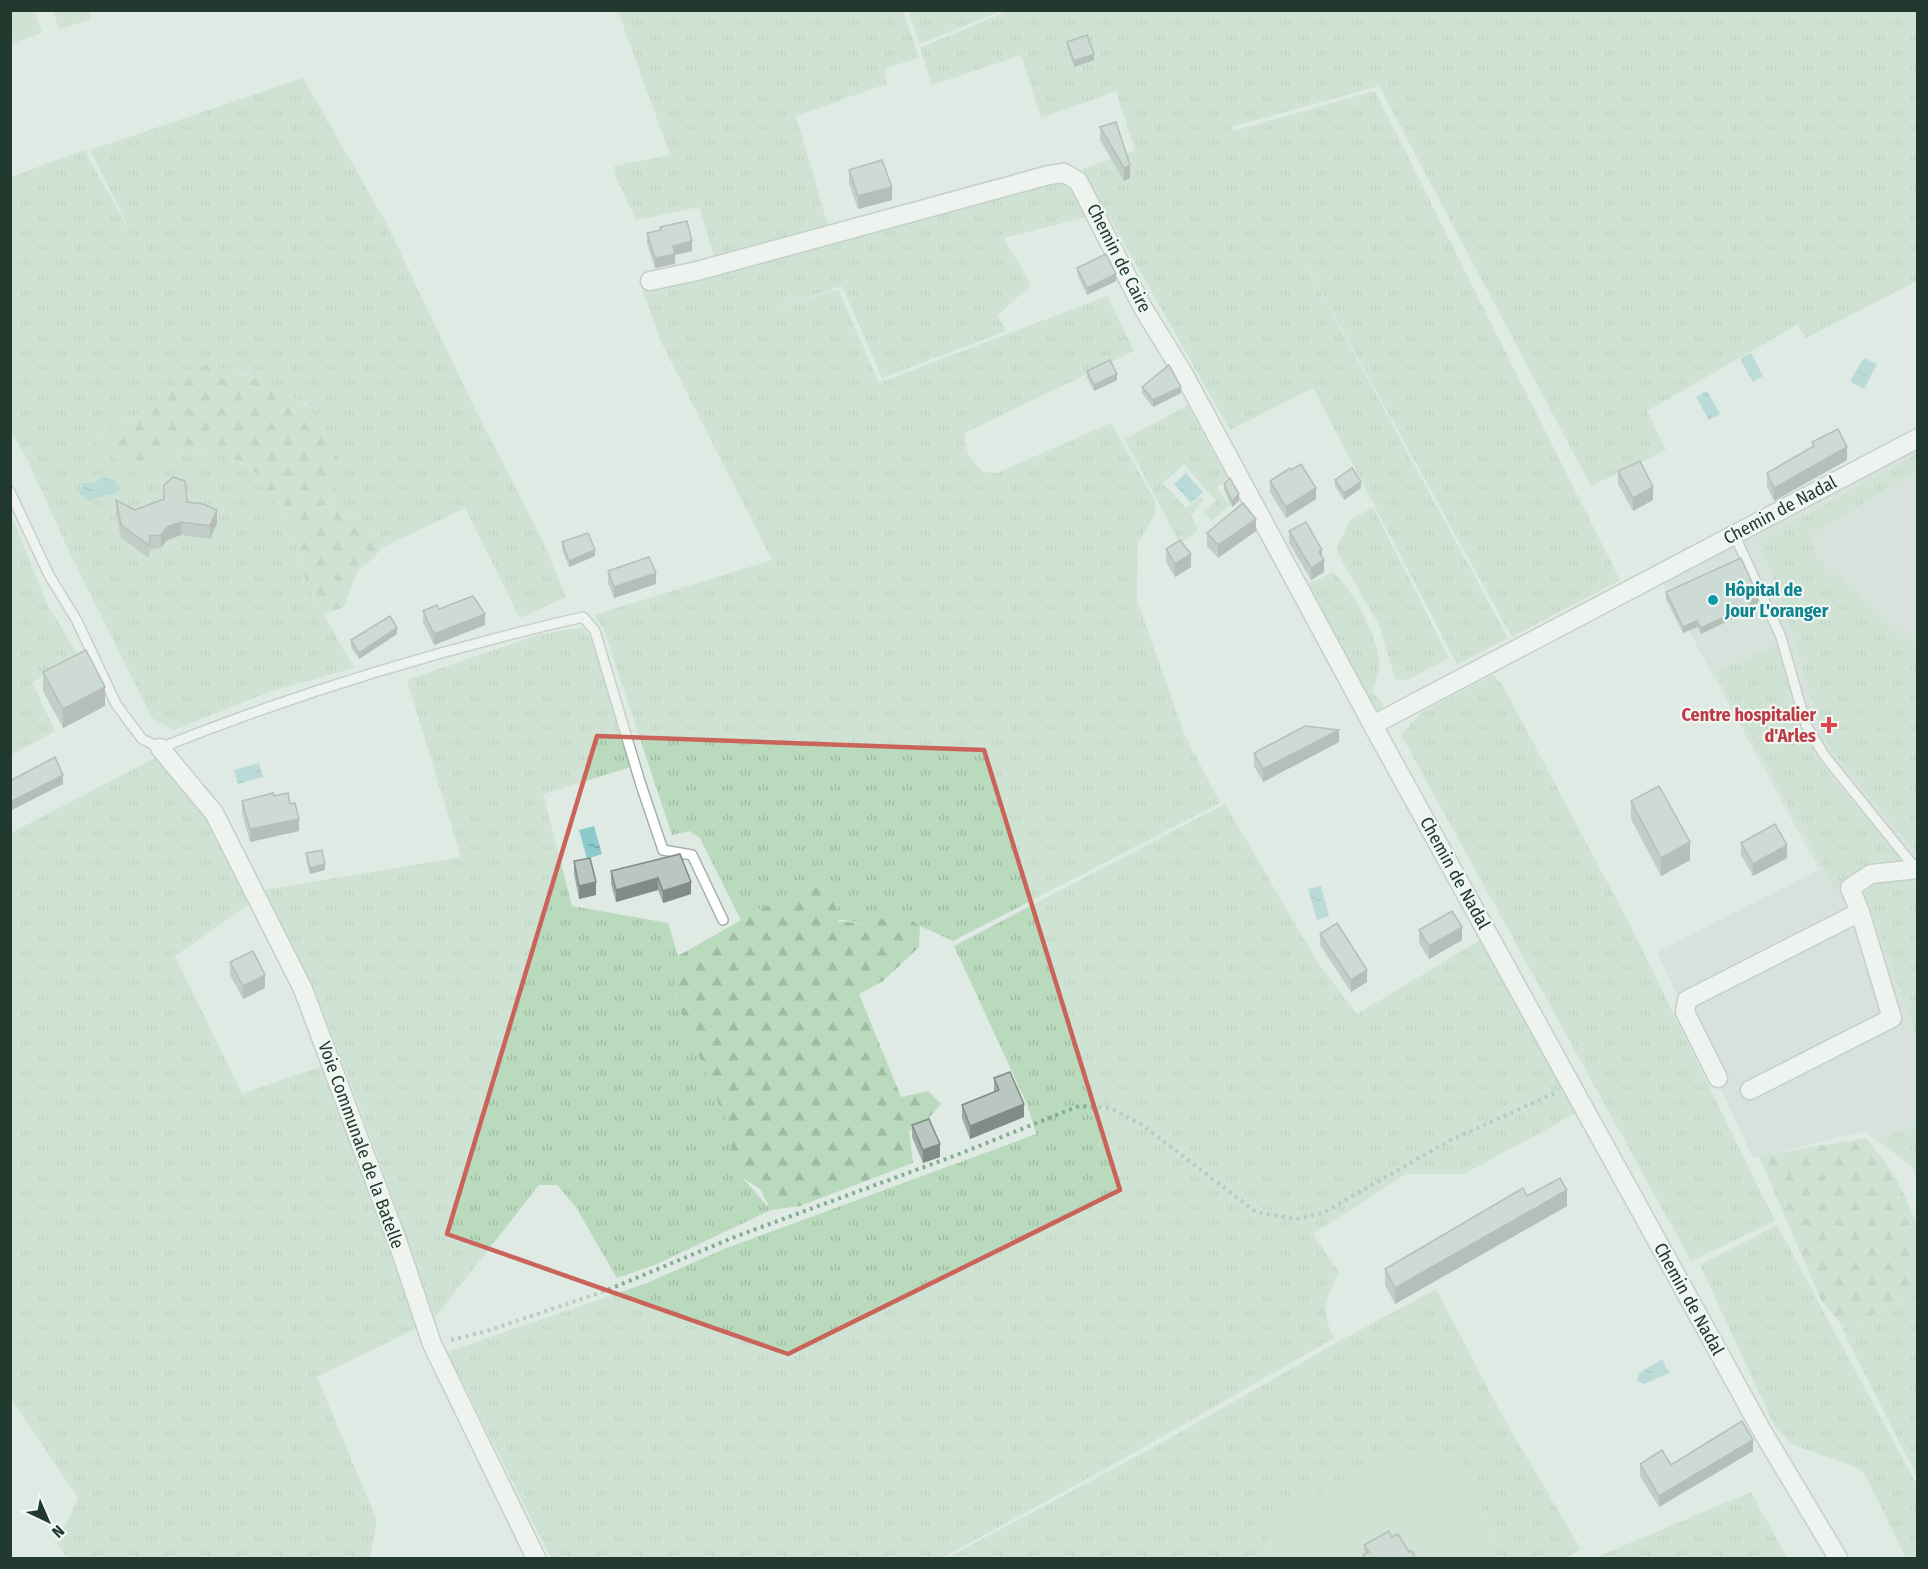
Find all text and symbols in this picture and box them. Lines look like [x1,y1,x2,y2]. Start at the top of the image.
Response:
street label: Chemin de Caire [1082,200,1156,316]
street label: Chemin de Nadal [1720,471,1841,549]
place label: Hôpital de Jour L'oranger [1724,579,1829,622]
marker: Hôpital de Jour L'oranger [1706,593,1720,607]
place label: Centre hospitalier d'Arles [1682,704,1816,747]
marker: Centre hospitalier d'Arles [1820,716,1838,734]
street label: Chemin de Nadal [1415,813,1495,933]
street label: Voie Communale de la Batelle [313,1038,409,1252]
street label: Chemin de Nadal [1649,1239,1729,1359]
north arrow [18,1491,78,1551]
text: N [48,1521,68,1542]

